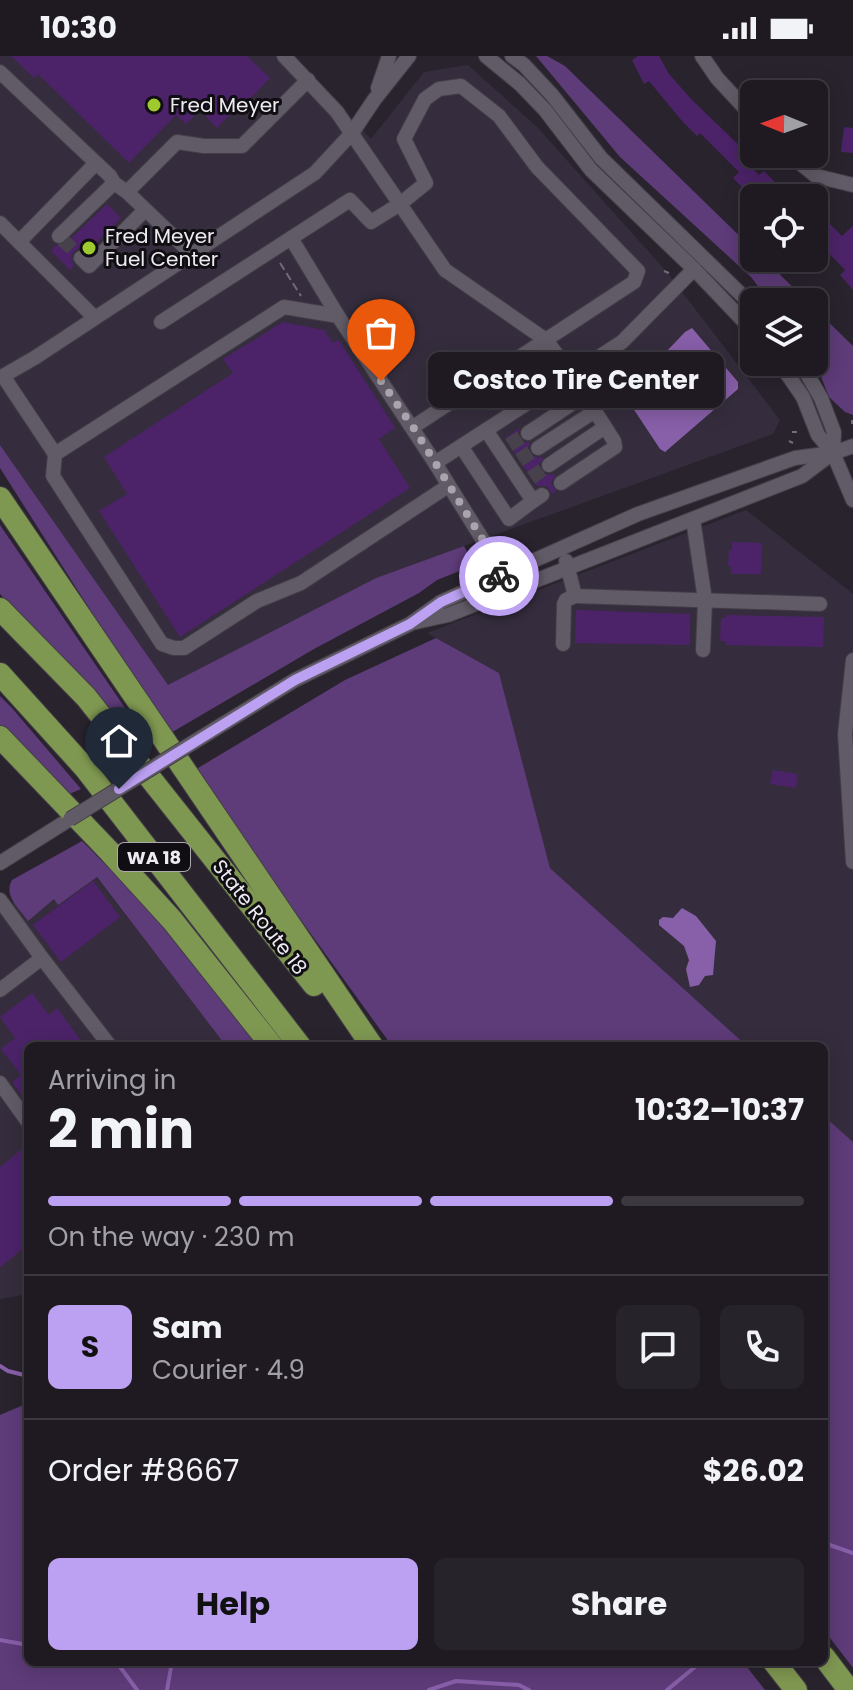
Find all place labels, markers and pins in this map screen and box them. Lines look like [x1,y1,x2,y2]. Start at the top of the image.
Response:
place label: Fred Meyer [170,91,280,119]
marker: Fred Meyer [145,96,163,114]
place label: Fred Meyer Fuel Center [105,222,218,273]
marker: Fred Meyer Fuel Center [80,239,98,257]
pin [347,299,415,381]
callout: Costco Tire Center [429,353,725,409]
pin [85,707,153,789]

